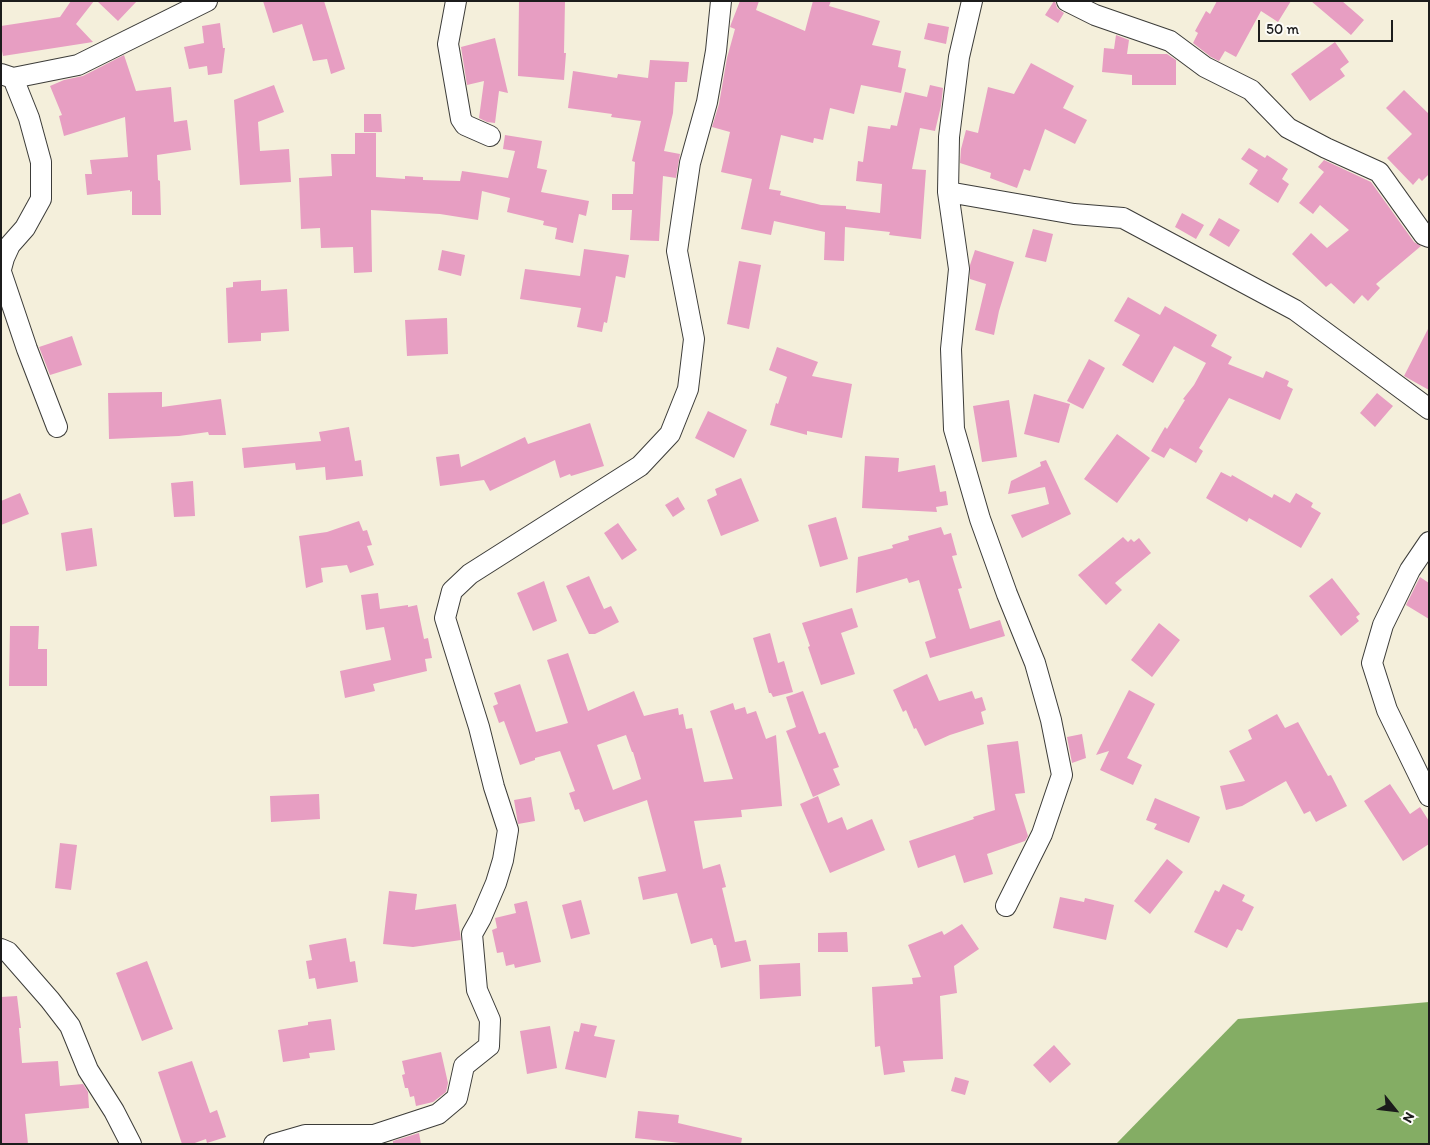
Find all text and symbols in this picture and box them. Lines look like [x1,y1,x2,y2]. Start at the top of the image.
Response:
scale bar [1260,10,1395,42]
text: 50 m [1266,20,1299,38]
north arrow [1370,1085,1420,1135]
text: N [1399,1109,1418,1126]

